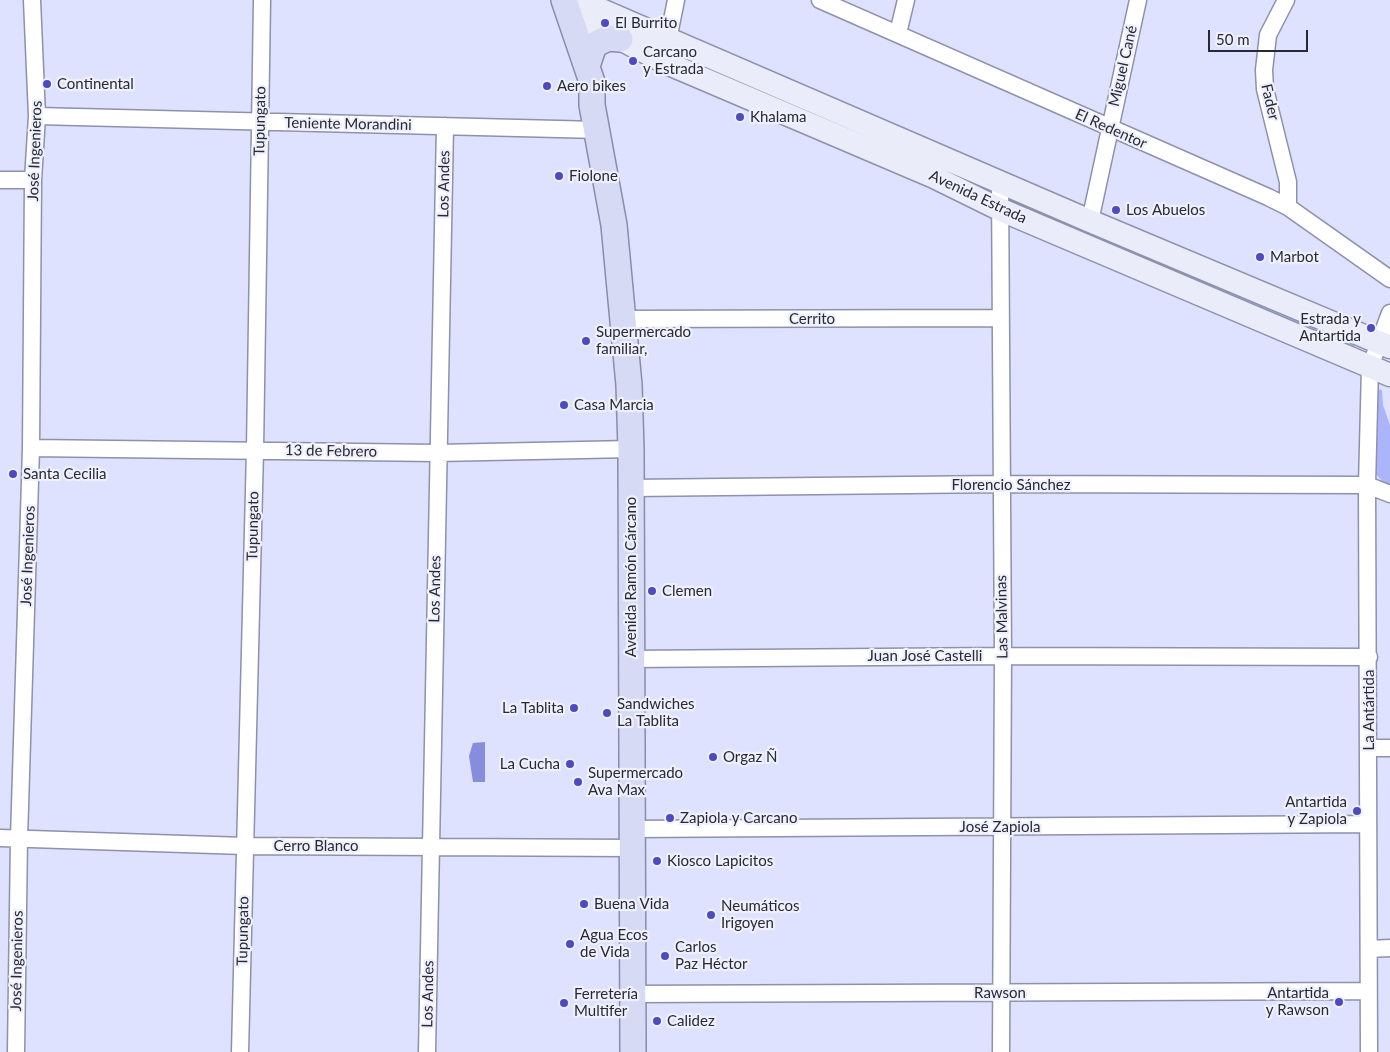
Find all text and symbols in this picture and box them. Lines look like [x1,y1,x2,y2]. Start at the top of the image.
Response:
place label: El Burrito [615,14,677,32]
marker: El Burrito [599,17,611,29]
scale bar [1210,20,1310,52]
street label: Miguel Cané [1105,24,1141,108]
text: 50 m [1216,30,1250,48]
place label: Carcano y Estrada [643,43,704,78]
marker: Carcano y Estrada [627,55,639,67]
place label: Continental [57,75,134,93]
place label: Aero bikes [557,77,626,95]
marker: Continental [41,78,53,90]
marker: Aero bikes [541,80,553,92]
street label: Fader [1257,82,1283,122]
street label: Tupungato [250,86,270,156]
street label: José Ingenieros [24,100,46,202]
street label: El Redentor [1072,105,1150,153]
place label: Khalama [750,108,807,126]
marker: Khalama [734,111,746,123]
street label: Teniente Morandini [284,114,412,134]
street label: Los Andes [434,150,454,218]
place label: Fiolone [569,167,618,185]
street label: Avenida Estrada [926,167,1030,227]
marker: Fiolone [553,170,565,182]
place label: Los Abuelos [1126,201,1205,219]
marker: Los Abuelos [1110,204,1122,216]
place label: Marbot [1270,248,1319,266]
marker: Marbot [1254,251,1266,263]
street label: Cerrito [789,310,835,328]
place label: Estrada y Antartida [1299,310,1361,345]
marker: Estrada y Antartida [1365,322,1377,334]
place label: Supermercado familiar, [596,323,691,358]
marker: Supermercado familiar, [580,335,592,347]
place label: Casa Marcia [574,396,654,414]
marker: Casa Marcia [558,399,570,411]
street label: 13 de Febrero [285,441,377,461]
place label: Santa Cecilia [23,465,107,483]
marker: Santa Cecilia [7,468,19,480]
street label: Florencio Sánchez [951,476,1071,494]
street label: Tupungato [243,491,263,561]
street label: Avenida Ramón Cárcano [622,497,640,657]
street label: José Ingenieros [17,505,39,607]
street label: Los Andes [425,555,445,623]
street label: Las Malvinas [992,575,1012,659]
place label: Clemen [662,582,712,600]
marker: Clemen [646,585,658,597]
street label: Juan José Castelli [868,647,982,665]
street label: La Antártida [1360,670,1378,750]
place label: Sandwiches La Tablita [617,695,695,730]
place label: La Tablita [502,699,564,717]
marker: La Tablita [568,702,580,714]
marker: Sandwiches La Tablita [601,707,613,719]
place label: Orgaz Ñ [723,748,777,766]
marker: Orgaz Ñ [707,751,719,763]
place label: La Cucha [500,755,560,773]
marker: La Cucha [564,758,576,770]
place label: Supermercado Ava Max [588,764,683,799]
marker: Supermercado Ava Max [572,776,584,788]
place label: Antartida y Zapiola [1285,793,1347,828]
marker: Antartida y Zapiola [1351,805,1363,817]
place label: Zapiola y Carcano [680,809,797,827]
marker: Zapiola y Carcano [664,812,676,824]
street label: José Zapiola [960,818,1040,836]
street label: Cerro Blanco [273,837,359,855]
place label: Kiosco Lapicitos [667,852,773,870]
marker: Kiosco Lapicitos [651,855,663,867]
place label: Buena Vida [594,895,669,913]
street label: Tupungato [233,896,253,966]
place label: Neumáticos Irigoyen [721,897,799,932]
marker: Buena Vida [578,898,590,910]
marker: Neumáticos Irigoyen [705,909,717,921]
street label: José Ingenieros [7,910,27,1012]
place label: Agua Ecos de Vida [580,926,648,961]
marker: Agua Ecos de Vida [564,938,576,950]
place label: Carlos Paz Héctor [675,938,747,973]
marker: Carlos Paz Héctor [659,950,671,962]
street label: Los Andes [418,960,438,1028]
street label: Rawson [974,984,1026,1002]
place label: Antartida y Rawson [1266,984,1329,1019]
place label: Ferretería Multifer [574,985,638,1020]
marker: Antartida y Rawson [1333,996,1345,1008]
marker: Ferretería Multifer [558,997,570,1009]
place label: Calidez [667,1012,715,1030]
marker: Calidez [651,1015,663,1027]

